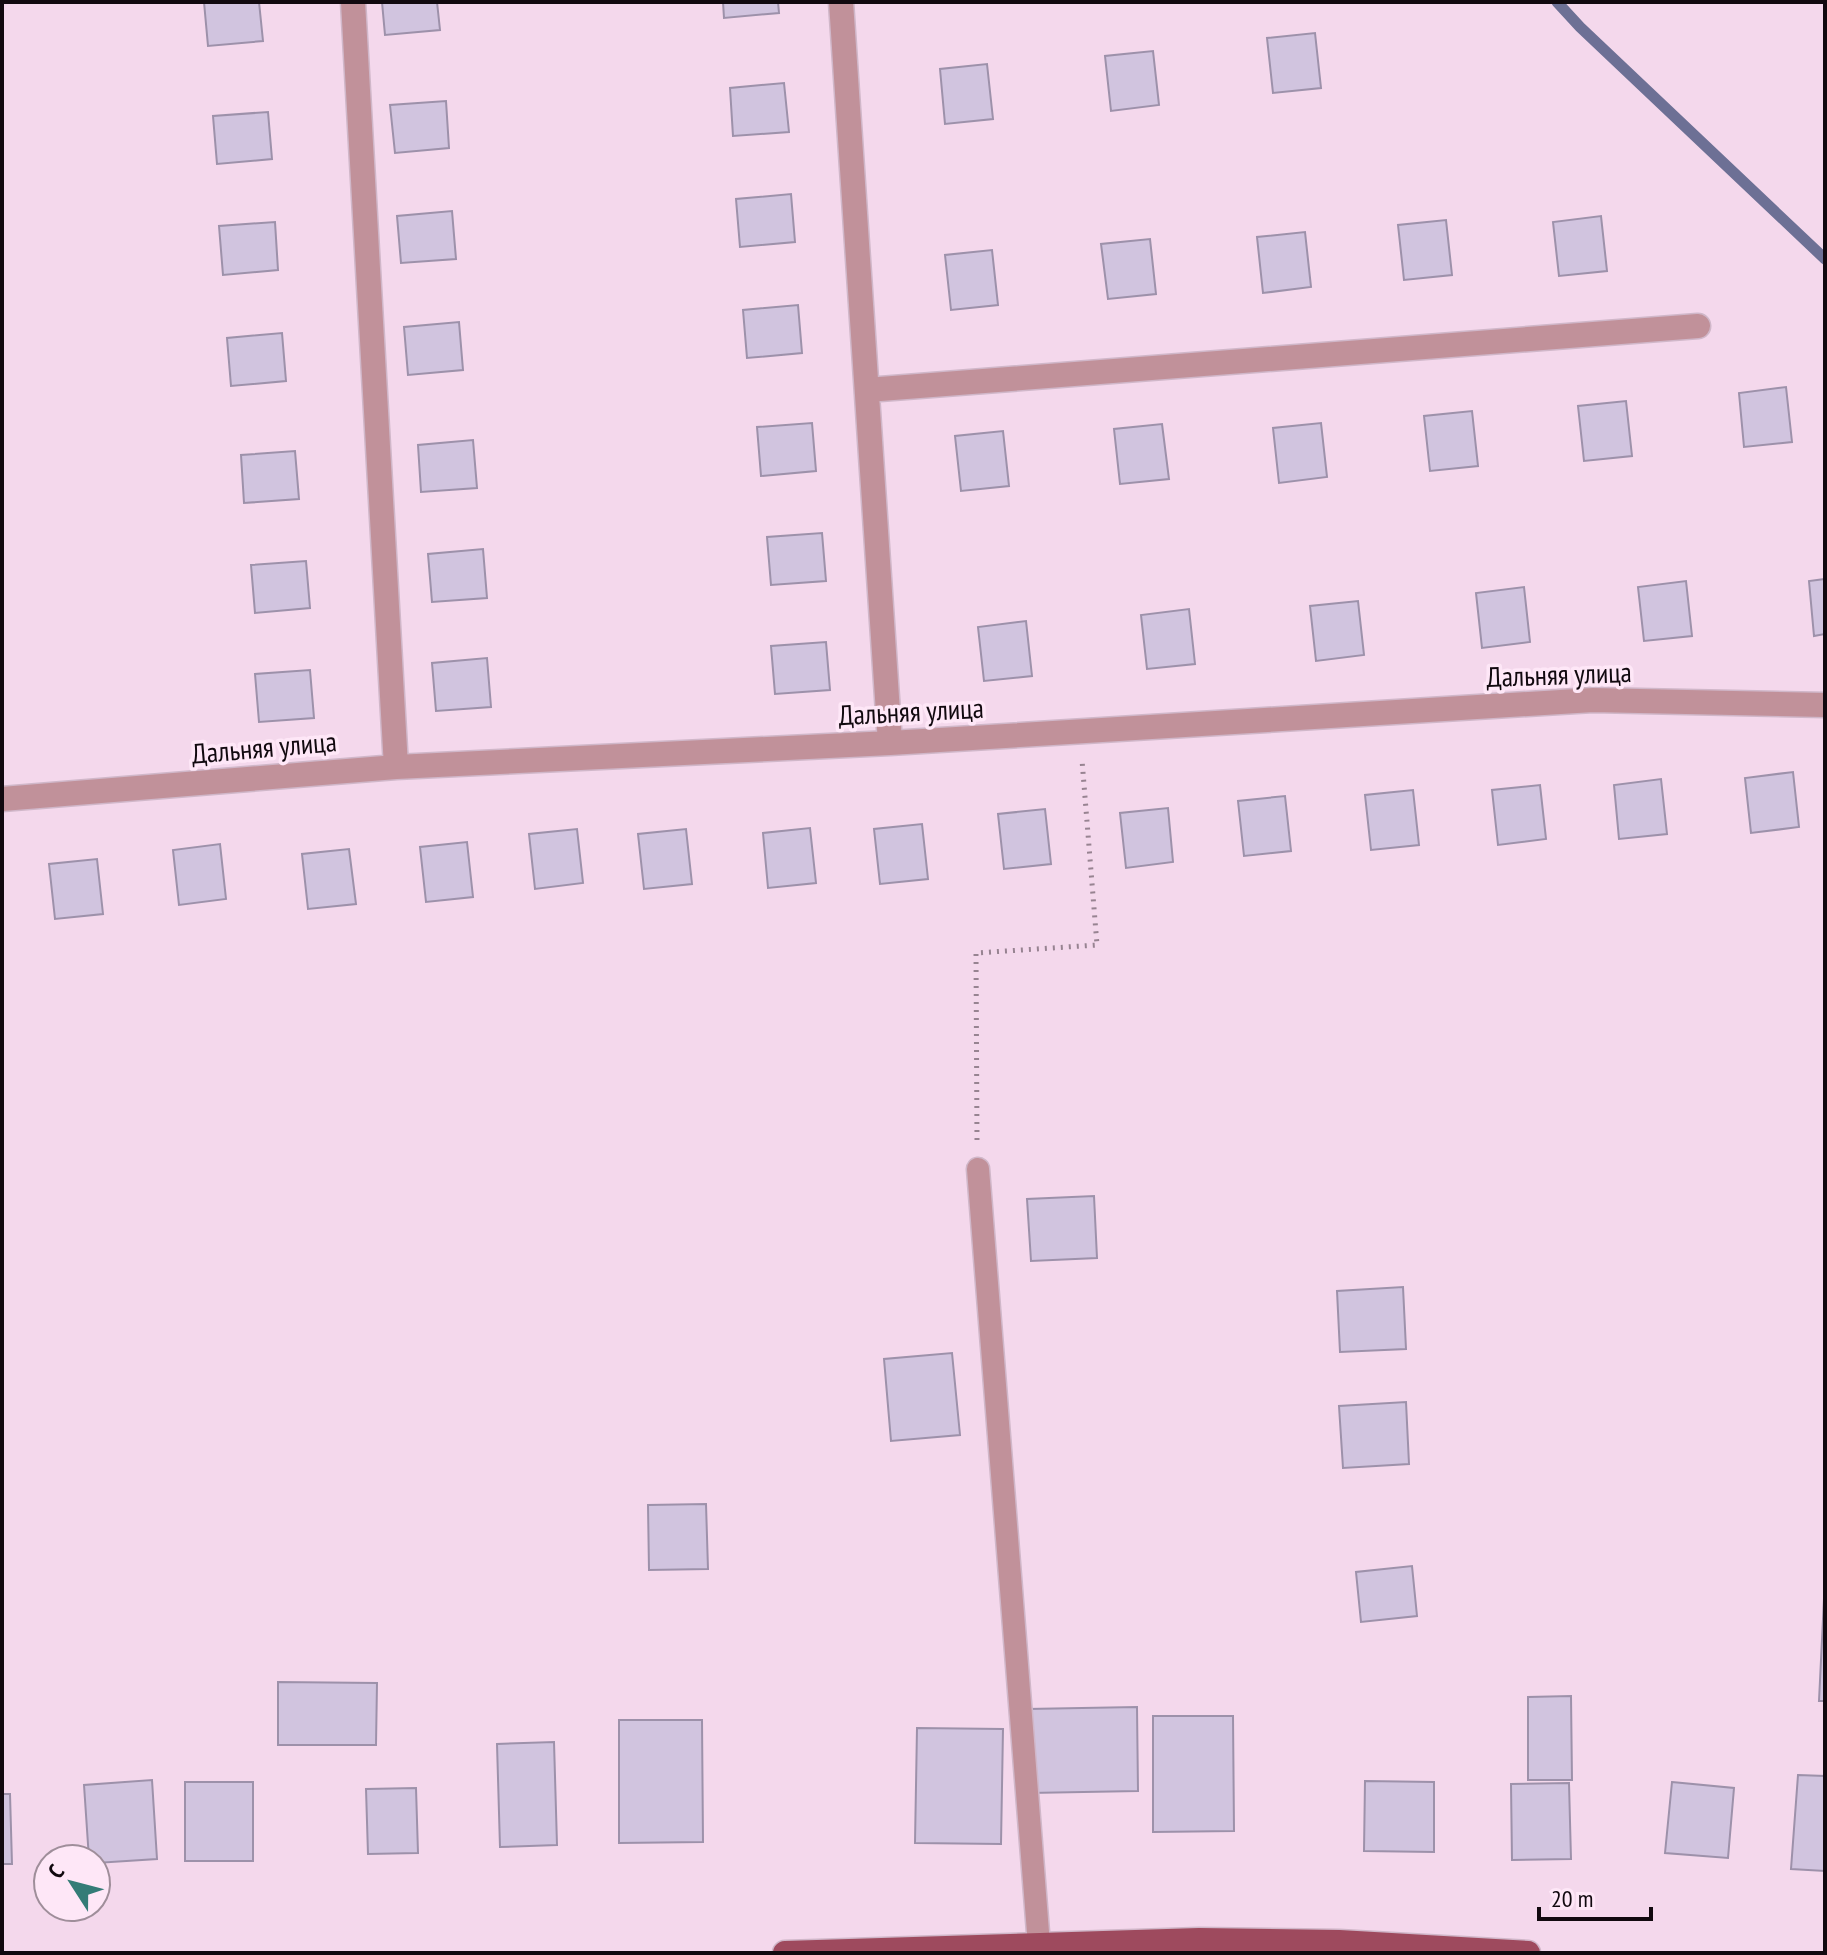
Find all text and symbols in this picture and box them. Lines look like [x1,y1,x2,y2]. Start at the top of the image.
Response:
street label: Дальняя улица [1486,653,1632,695]
street label: Дальняя улица [837,689,985,733]
street label: Дальняя улица [190,722,338,772]
north arrow [32,1843,112,1923]
text: С [42,1859,70,1884]
scale bar [1539,1871,1651,1921]
text: 20 m [1551,1883,1593,1914]

